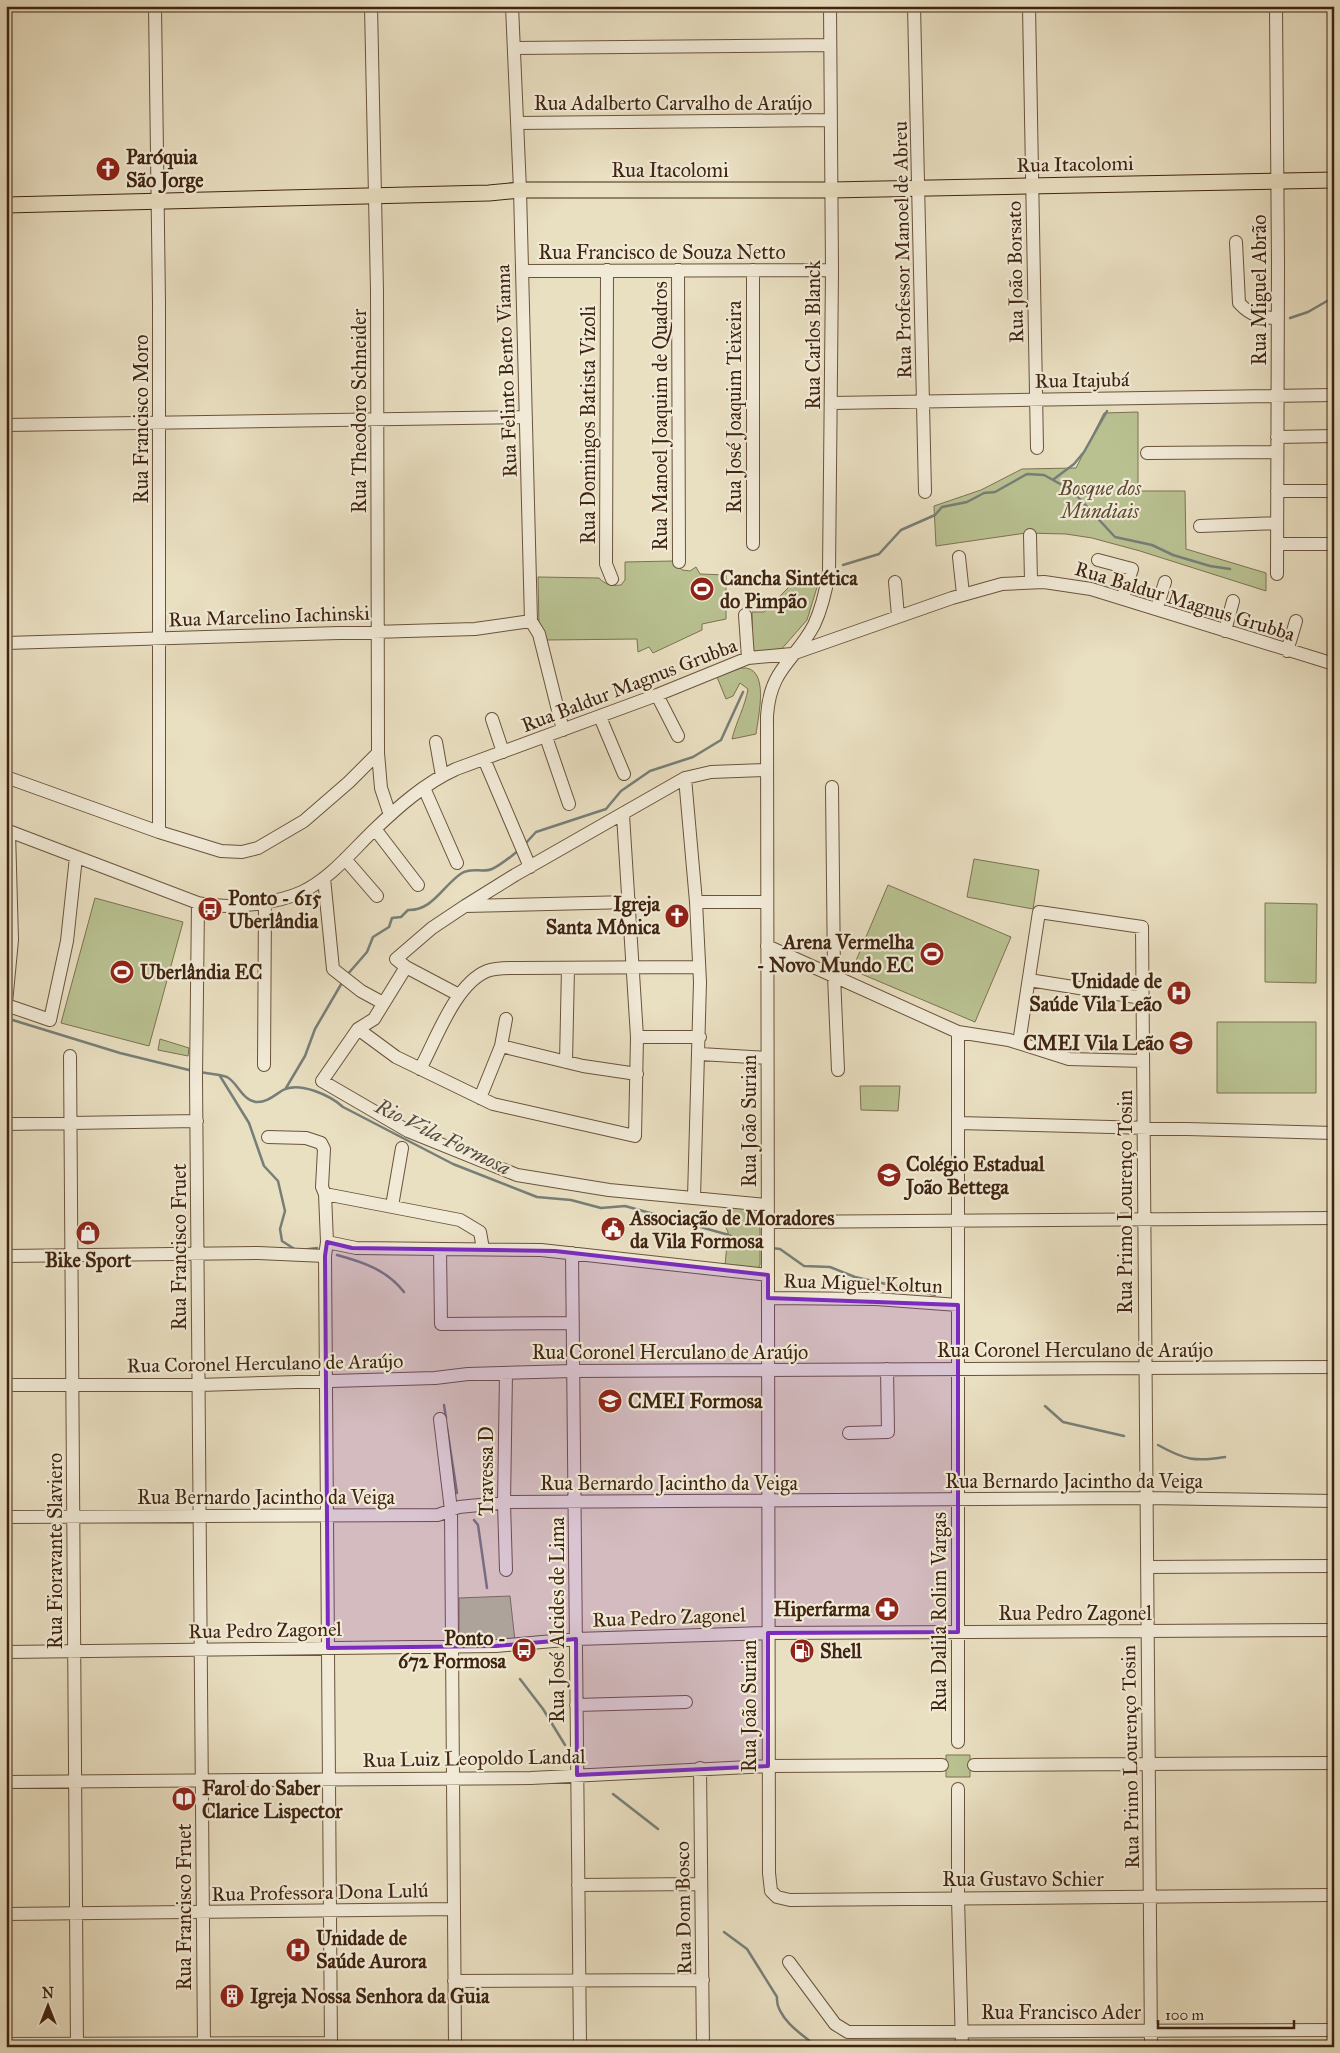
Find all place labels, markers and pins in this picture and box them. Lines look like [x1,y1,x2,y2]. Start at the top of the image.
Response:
place label: Paróquia São Jorge [126,145,204,194]
church icon: Paróquia São Jorge [95,156,121,182]
place label: Cancha Sintética do Pimpão [720,566,858,614]
sports icon: Cancha Sintética do Pimpão [689,576,715,602]
place label: Ponto - 615 Uberlândia [228,886,322,933]
place label: Igreja Santa Mônica [546,892,661,939]
bus stop icon: Ponto - 615 Uberlândia [197,896,223,922]
church icon: Igreja Santa Mônica [664,903,690,929]
place label: Arena Vermelha - Novo Mundo EC [756,930,915,977]
sports icon: Arena Vermelha - Novo Mundo EC [919,941,945,967]
sports icon: Uberlândia EC [109,959,135,985]
place label: Uberlândia EC [140,960,262,984]
place label: Unidade de Saúde Vila Leão [1029,969,1163,1016]
hospital icon: Unidade de Saúde Vila Leão [1166,980,1192,1006]
school or university icon: CMEI Vila Leão [1168,1030,1194,1056]
place label: CMEI Vila Leão [1023,1031,1164,1055]
place label: Colégio Estadual João Bettega [903,1152,1045,1201]
school or university icon: Colégio Estadual João Bettega [876,1162,902,1188]
place label: Associação de Moradores da Vila Formosa [628,1206,835,1253]
public building icon: Associação de Moradores da Vila Formosa [600,1216,626,1242]
shop icon: Bike Sport [75,1220,101,1246]
place label: Bike Sport [45,1248,132,1273]
school or university icon: CMEI Formosa [597,1388,623,1414]
place label: CMEI Formosa [628,1389,763,1413]
pharmacy icon: Hiperfarma [874,1596,900,1622]
place label: Hiperfarma [773,1597,871,1622]
place label: Ponto - 672 Formosa [398,1626,507,1673]
bus stop icon: Ponto - 672 Formosa [511,1637,537,1663]
fuel station icon: Shell [789,1638,815,1664]
place label: Shell [820,1639,862,1663]
place label: Farol do Saber Clarice Lispector [202,1776,343,1824]
library icon: Farol do Saber Clarice Lispector [171,1786,197,1812]
place label: Unidade de Saúde Aurora [316,1926,427,1973]
hospital icon: Unidade de Saúde Aurora [285,1937,311,1963]
building icon: Igreja Nossa Senhora da Guia [219,1983,245,2009]
place label: Igreja Nossa Senhora da Guia [250,1984,490,2009]

